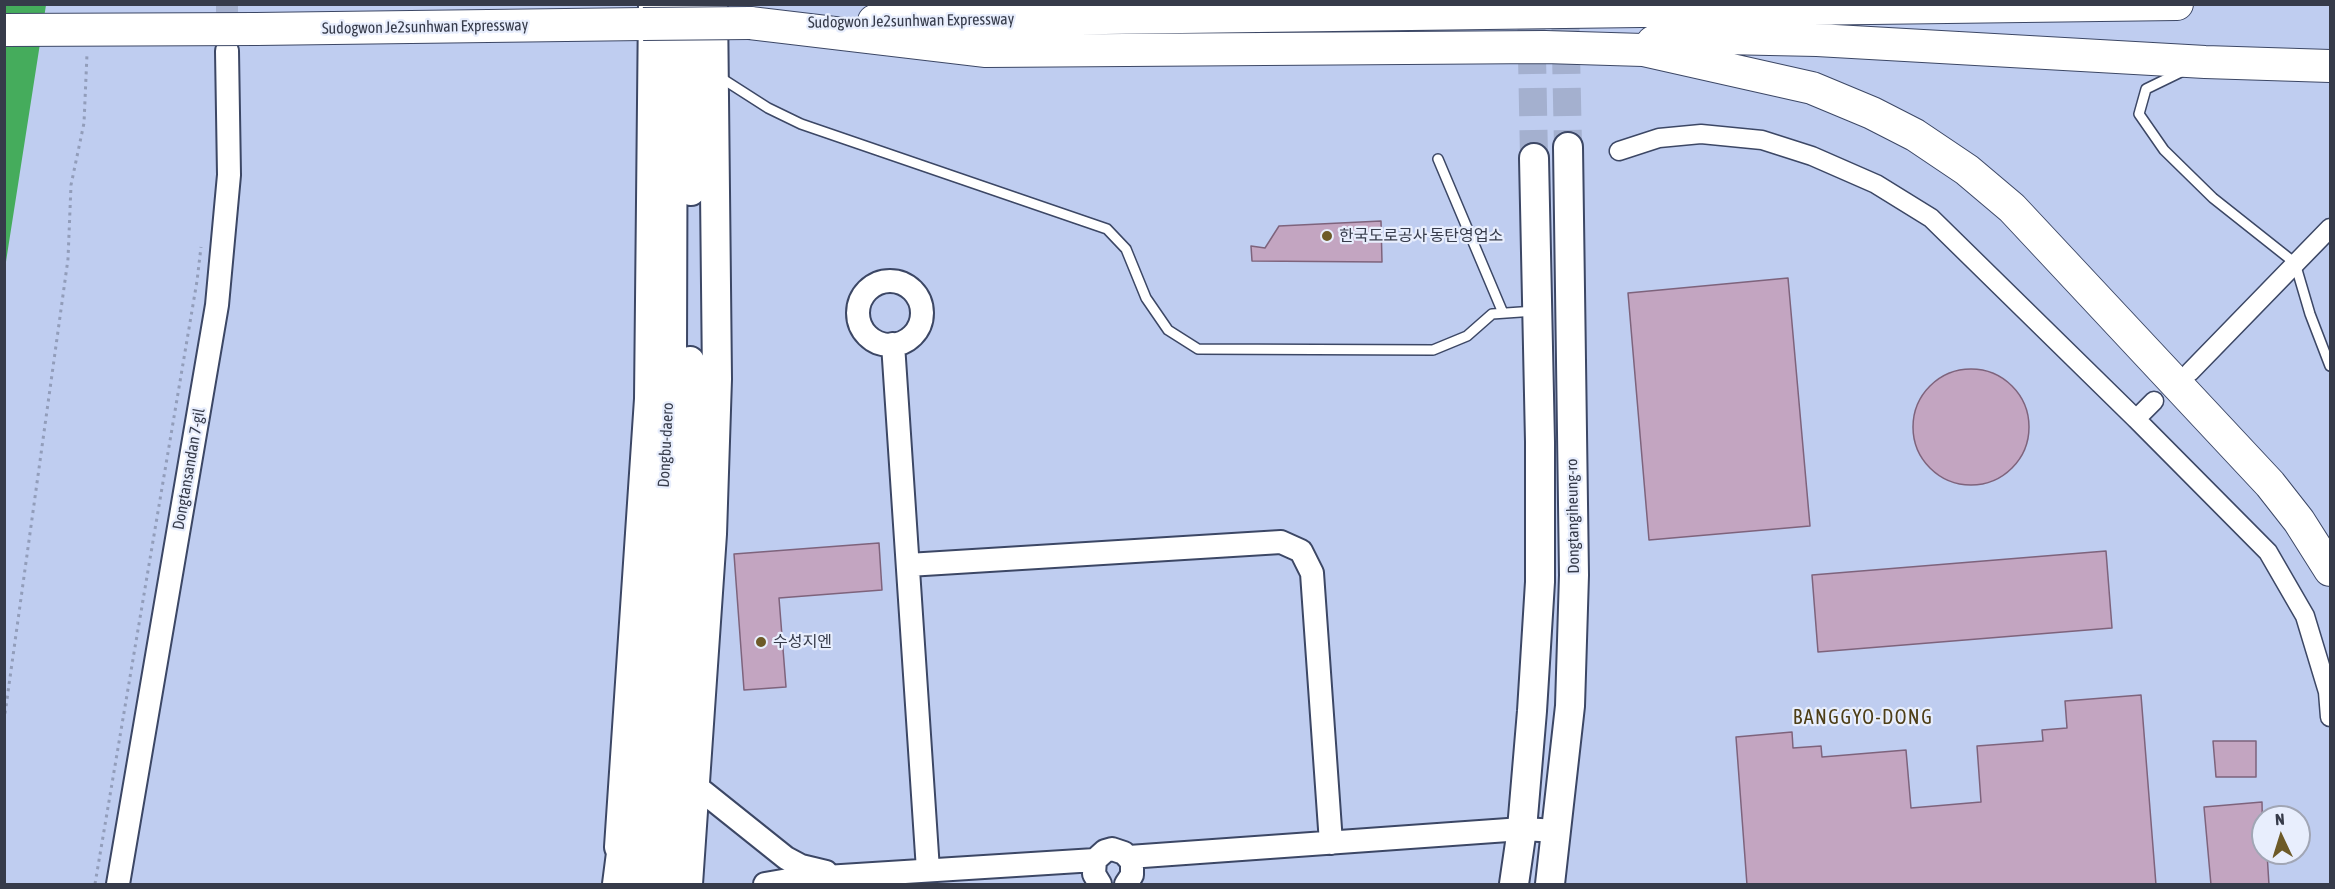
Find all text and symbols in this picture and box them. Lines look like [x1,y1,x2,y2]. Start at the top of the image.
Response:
street label: Sudogwon Je2sunhwan Expressway [808,10,1014,32]
street label: Sudogwon Je2sunhwan Expressway [322,16,528,38]
place label: 한국도로공사 동탄영업소 [1339,226,1503,246]
marker: 한국도로공사 동탄영업소 [1320,229,1334,243]
street label: Dongbu-daero [654,402,678,488]
street label: Dongtansandan 7-gil [169,407,209,531]
street label: Dongtangiheung-ro [1562,458,1584,574]
place label: 수성지엔 [773,632,832,652]
marker: 수성지엔 [754,635,768,649]
district label: BANGGYO-DONG [1793,706,1933,730]
north arrow [2251,805,2311,865]
text: N [2275,810,2285,828]

